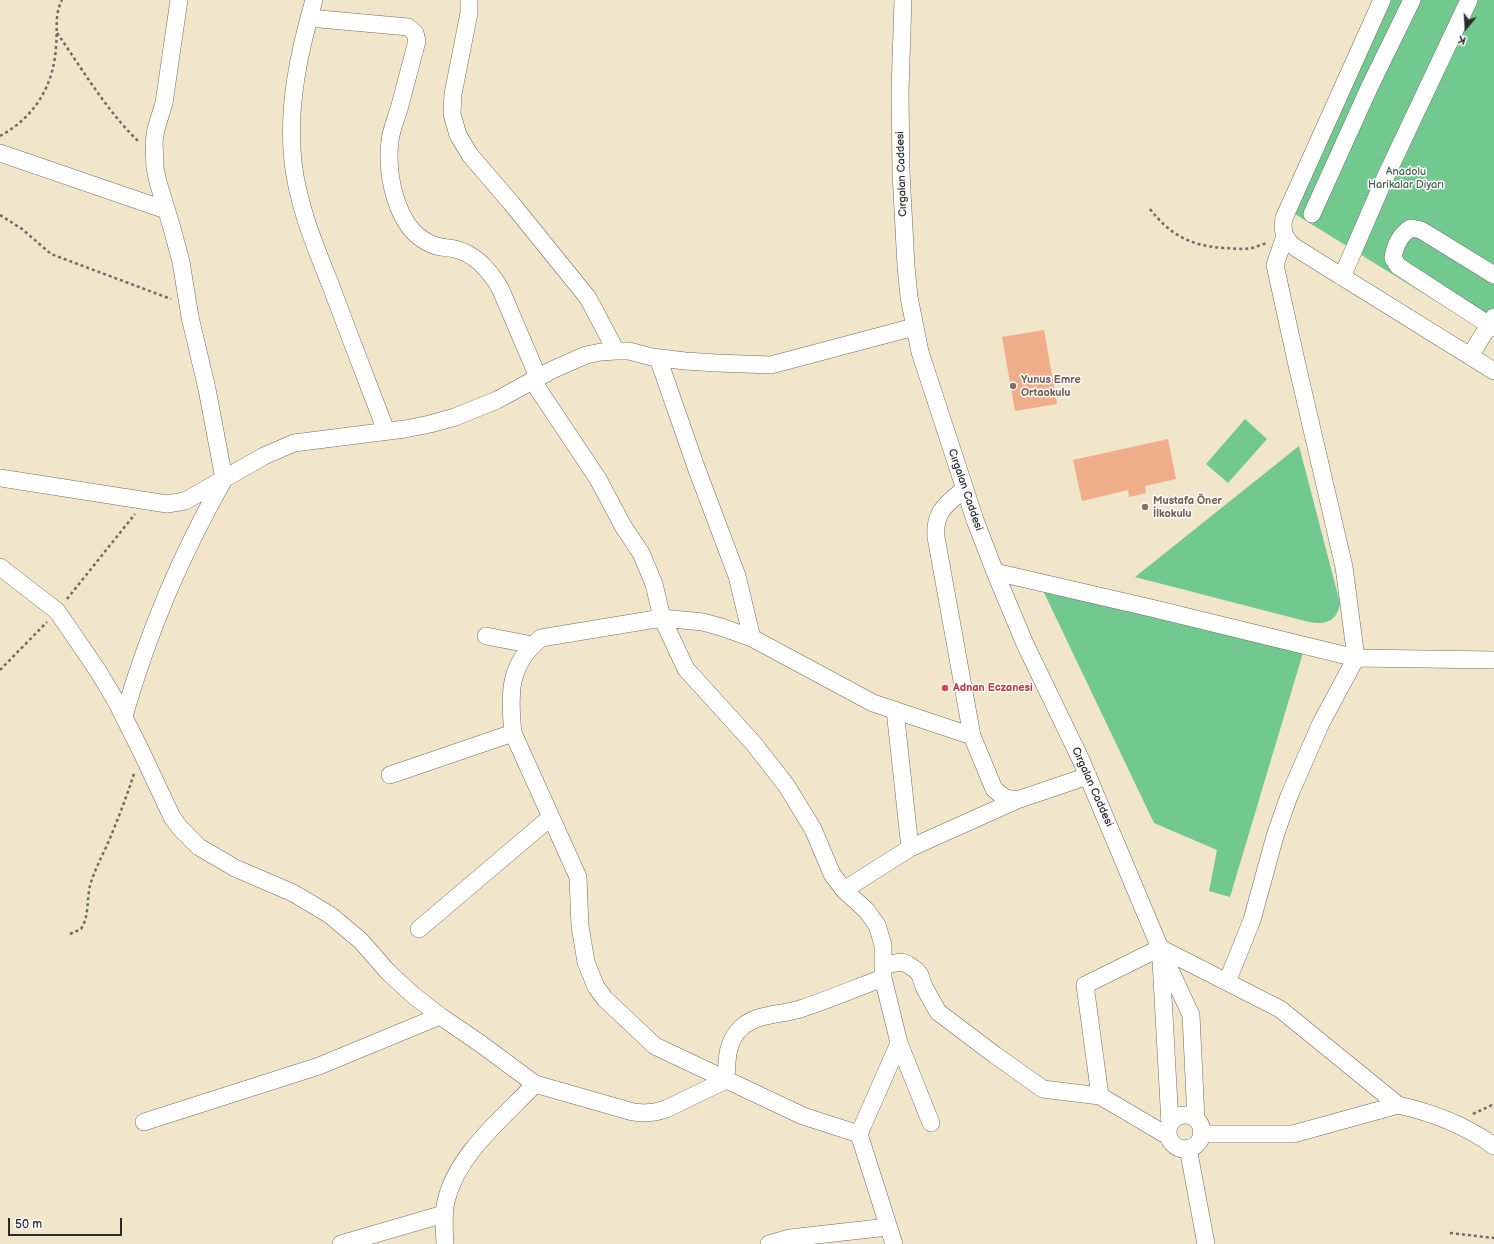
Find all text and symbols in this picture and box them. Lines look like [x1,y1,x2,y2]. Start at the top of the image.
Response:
north arrow [1446,8,1486,48]
text: K [1457,33,1468,47]
street label: Cırgalan Caddesi [894,131,910,217]
park label: Anadolu Harikalar Diyarı [1368,165,1444,191]
place label: Yunus Emre Ortaokulu [1021,373,1081,399]
marker: Yunus Emre Ortaokulu [1008,381,1018,391]
street label: Cırgalan Caddesi [945,447,985,533]
place label: Mustafa Öner İlkokulu [1153,494,1222,520]
marker: Mustafa Öner İlkokulu [1140,502,1150,512]
place label: Adnan Eczanesi [953,681,1033,695]
marker: Adnan Eczanesi [940,683,950,693]
street label: Cırgalan Caddesi [1069,745,1115,829]
scale bar [10,1210,124,1236]
text: 50 m [15,1217,42,1232]

